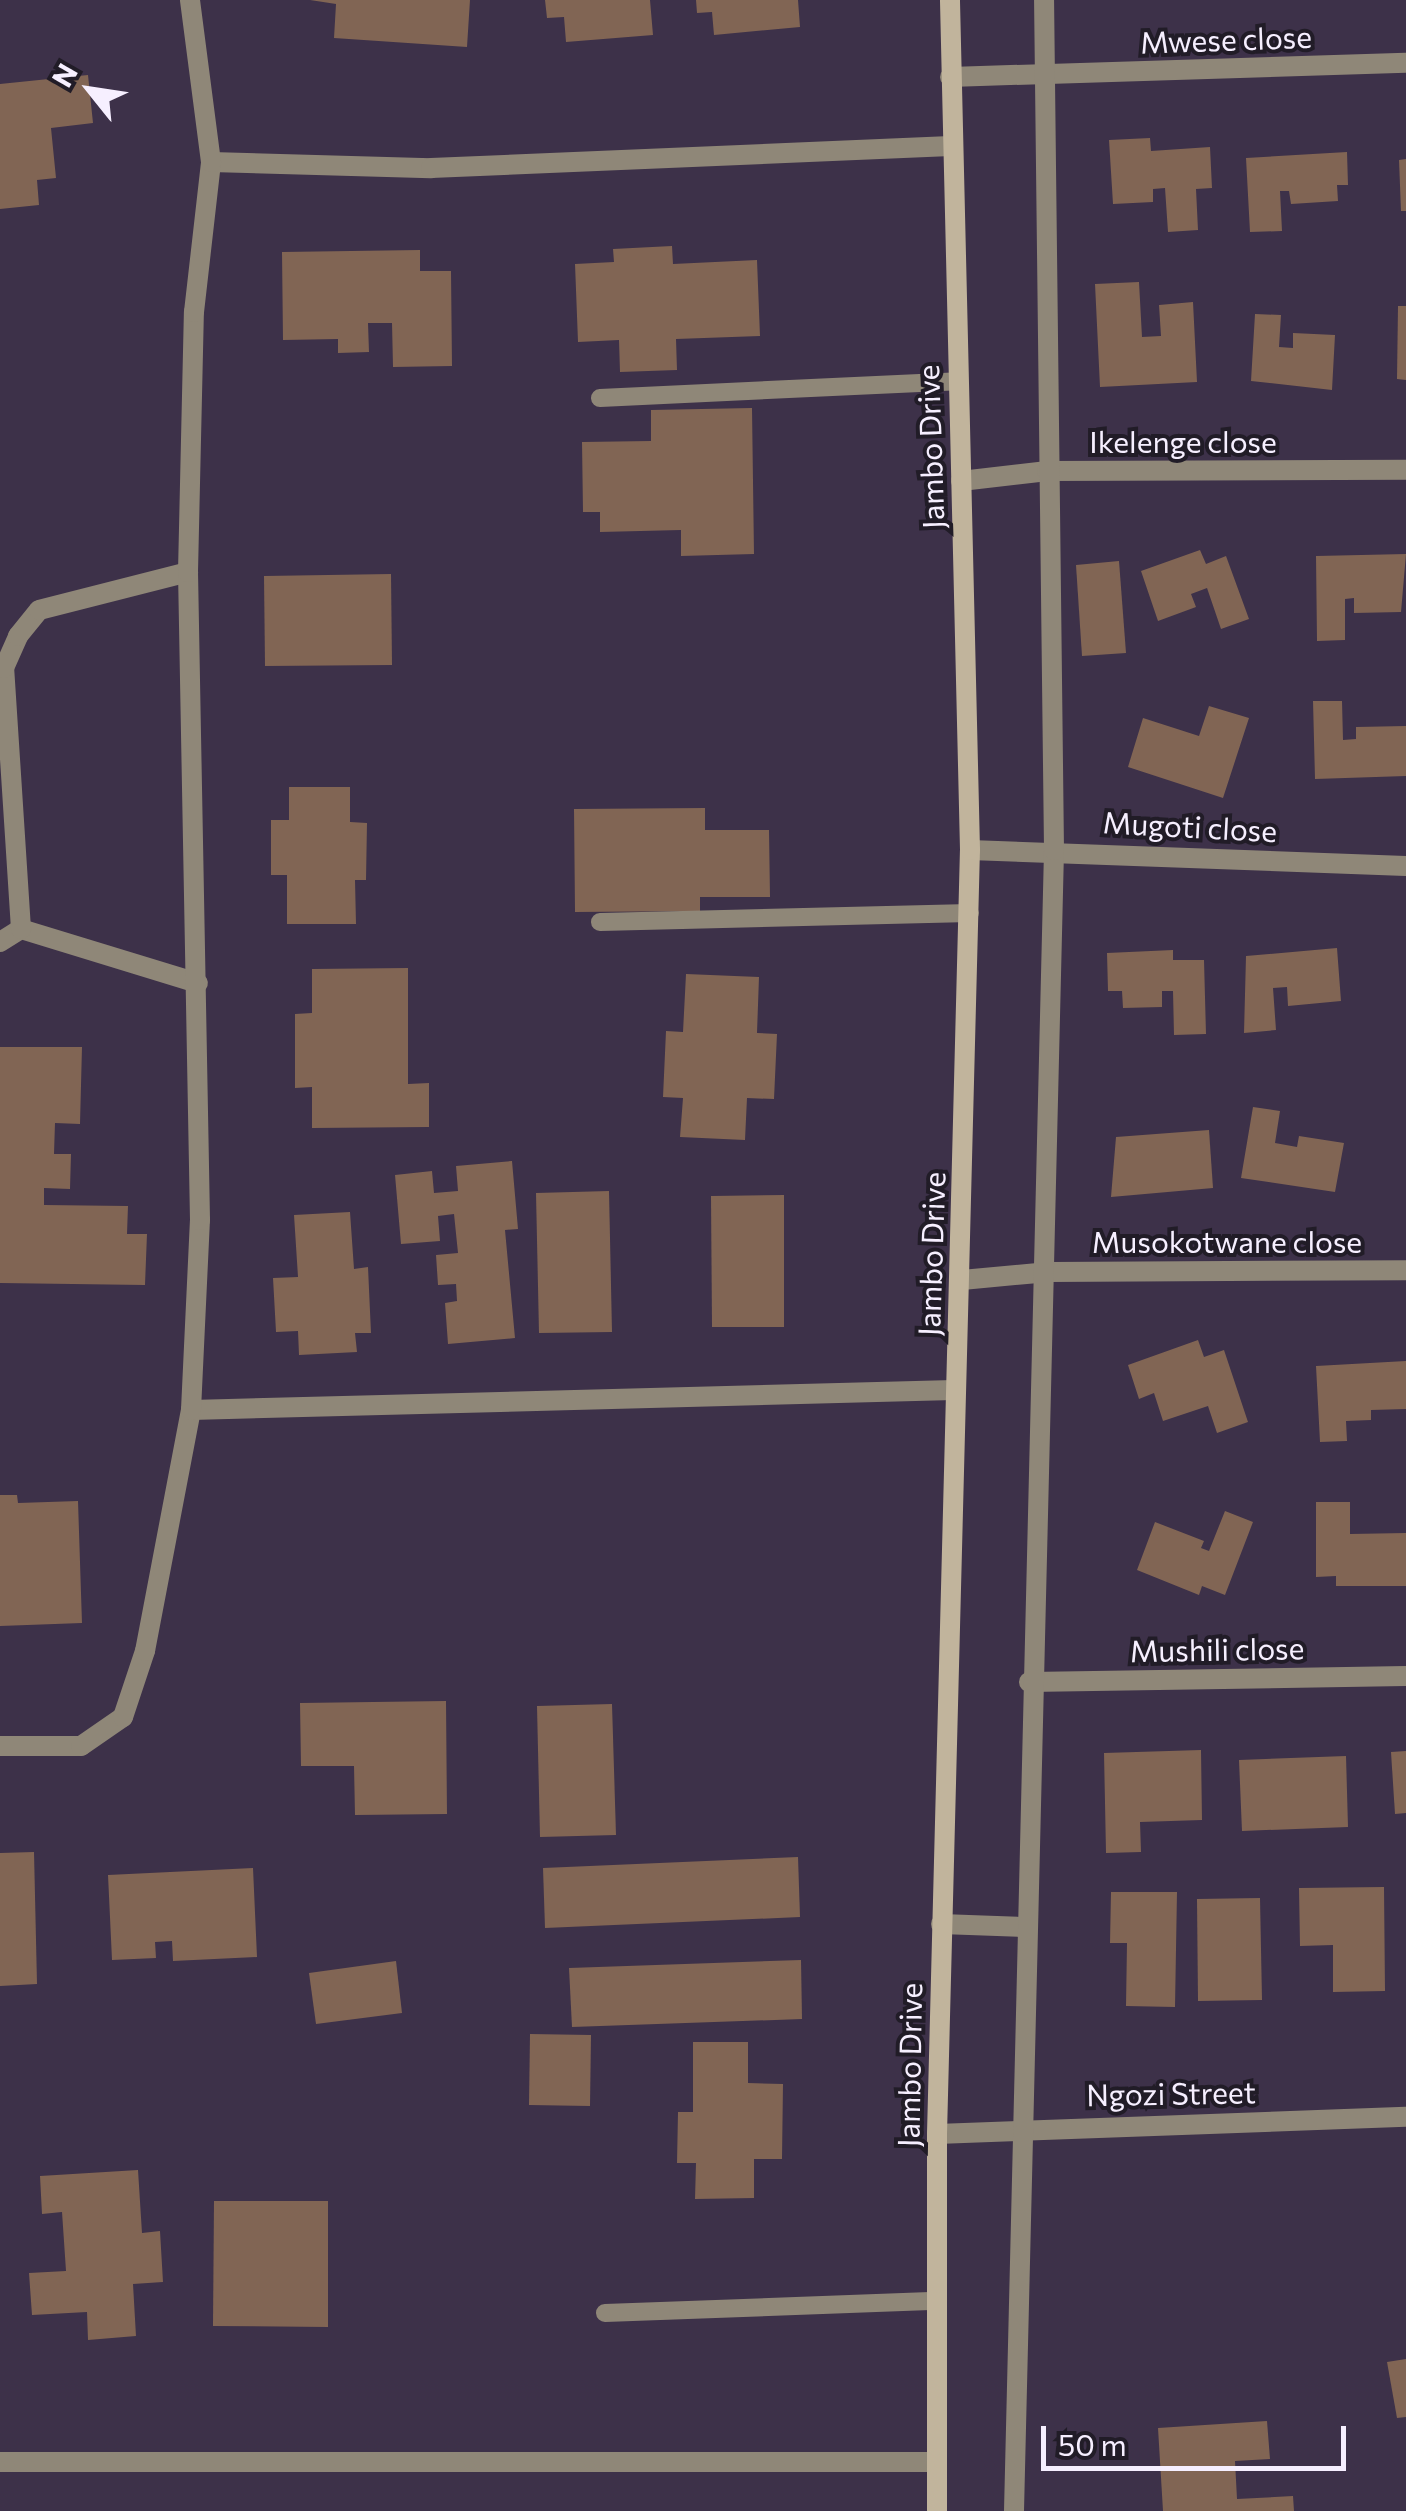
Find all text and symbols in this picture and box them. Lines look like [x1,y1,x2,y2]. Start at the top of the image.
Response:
street label: Mwese close [1140,18,1312,60]
north arrow [40,40,140,140]
text: N [44,57,84,93]
street label: Jambo Drive [909,364,951,530]
street label: Ikelenge close [1089,423,1277,459]
street label: Mugoti close [1102,803,1278,849]
street label: Jambo Drive [910,1171,952,1337]
street label: Musokotwane close [1092,1223,1362,1259]
street label: Mushili close [1129,1629,1305,1669]
street label: Jambo Drive [890,1982,928,2148]
street label: Ngozi Street [1086,2074,1256,2112]
scale bar [1046,2406,1351,2468]
text: 50 m [1058,2425,1127,2462]

